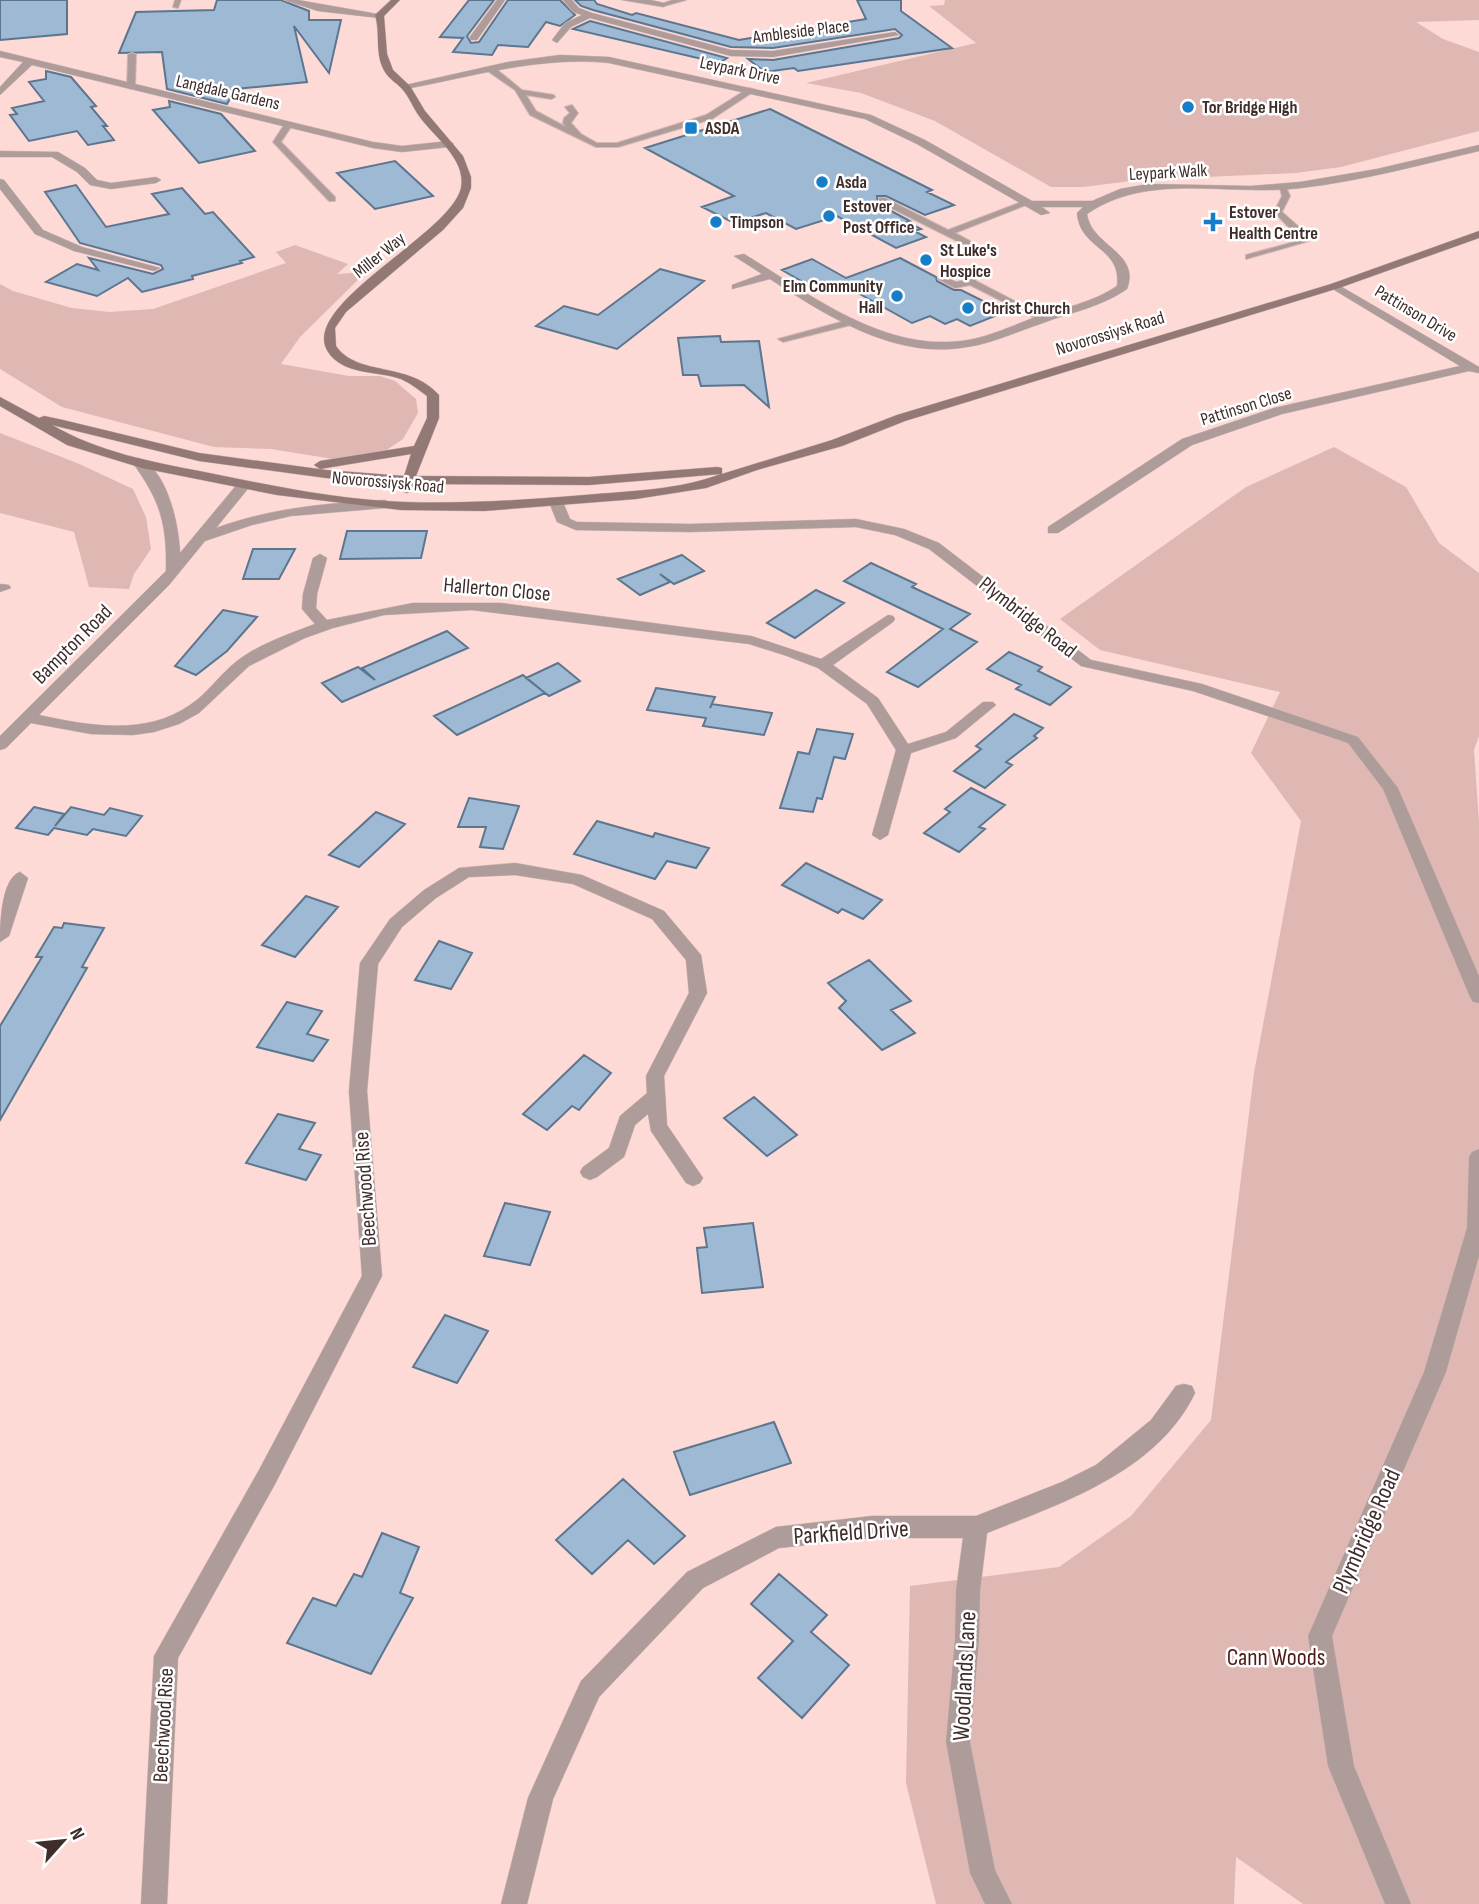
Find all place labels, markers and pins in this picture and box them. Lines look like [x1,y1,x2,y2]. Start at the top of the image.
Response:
place label: Tor Bridge High [1202,97,1297,118]
marker: Tor Bridge High [1180,99,1196,115]
place label: ASDA [704,118,740,139]
marker: ASDA [683,120,699,136]
place label: Asda [835,172,867,193]
marker: Asda [814,174,830,190]
place label: Estover Post Office [843,196,914,238]
place label: Estover Health Centre [1229,202,1318,244]
marker: Estover Post Office [821,208,837,224]
place label: Timpson [730,212,784,233]
marker: Estover Health Centre [1203,212,1223,232]
marker: Timpson [708,214,724,230]
place label: St Luke's Hospice [940,240,997,282]
marker: St Luke's Hospice [918,252,934,268]
place label: Elm Community Hall [783,276,884,318]
marker: Elm Community Hall [889,288,905,304]
place label: Christ Church [982,298,1070,319]
marker: Christ Church [960,300,976,316]

